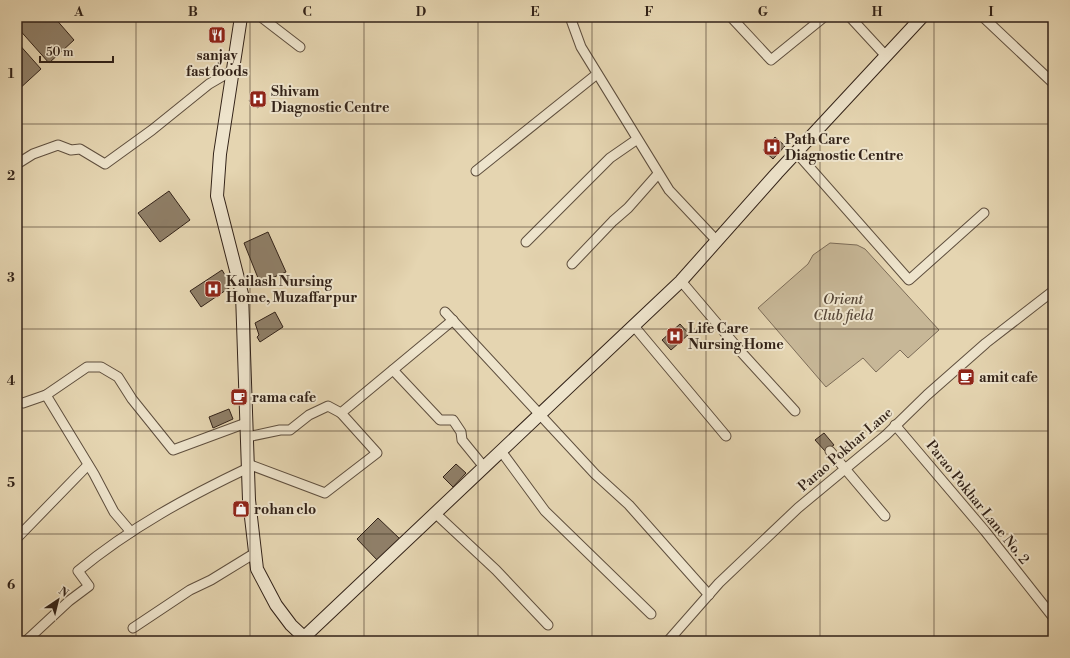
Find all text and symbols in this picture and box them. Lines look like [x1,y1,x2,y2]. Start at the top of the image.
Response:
text: A [73,4,84,20]
text: B [188,4,198,20]
text: C [302,4,312,20]
text: D [416,4,426,20]
text: E [530,4,540,20]
text: F [644,4,654,20]
text: G [758,4,769,20]
text: H [872,4,883,20]
text: I [988,4,994,20]
restaurant icon: sanjay fast foods [207,25,227,45]
scale bar [40,38,113,64]
text: 50 m [46,45,74,60]
place label: sanjay fast foods [186,47,248,81]
text: 1 [8,66,15,82]
place label: Shivam Diagnostic Centre [271,83,390,117]
hospital icon: Shivam Diagnostic Centre [248,89,268,109]
place label: Path Care Diagnostic Centre [785,131,904,165]
hospital icon: Path Care Diagnostic Centre [762,137,782,157]
text: 2 [7,168,15,184]
text: 3 [7,270,15,286]
place label: Kailash Nursing Home, Muzaffarpur [226,273,357,307]
hospital icon: Kailash Nursing Home, Muzaffarpur [203,279,223,299]
park label: Orient Club field [813,291,874,325]
place label: Life Care Nursing Home [688,320,784,354]
hospital icon: Life Care Nursing Home [665,326,685,346]
cafe icon: amit cafe [956,367,976,387]
place label: amit cafe [979,369,1039,387]
text: 4 [7,373,16,389]
cafe icon: rama cafe [229,387,249,407]
place label: rama cafe [252,389,317,407]
street label: Parao Pokhar Lane [795,404,897,496]
street label: Parao Pokhar Lane No. 2 [922,437,1033,568]
text: 5 [7,475,15,491]
shop icon: rohan clo [231,499,251,519]
place label: rohan clo [254,501,316,519]
text: 6 [7,577,15,593]
north arrow [38,580,78,620]
text: N [56,584,71,601]

